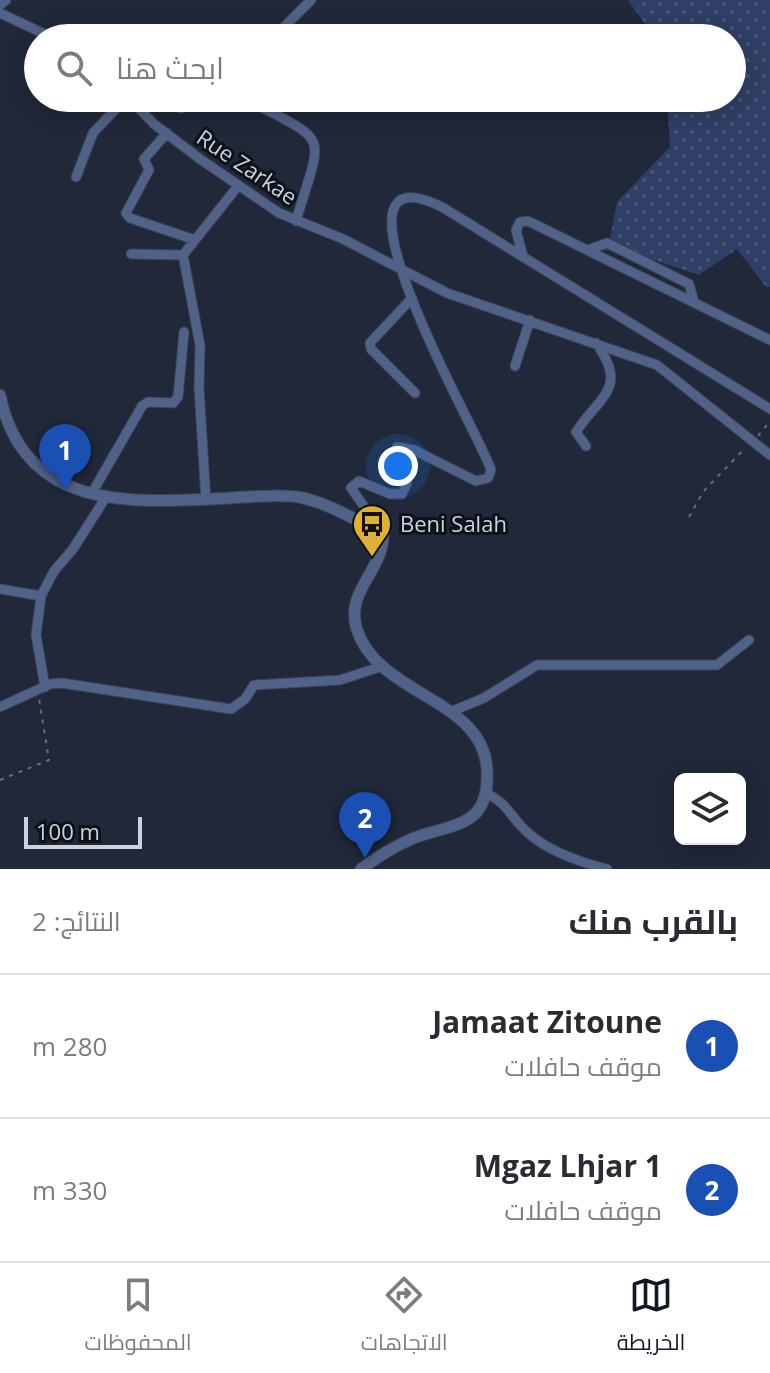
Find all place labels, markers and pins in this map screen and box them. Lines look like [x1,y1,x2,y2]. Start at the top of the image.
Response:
pin: 1 [39,424,91,490]
bus stop icon: Beni Salah [351,503,393,558]
place label: Beni Salah [400,508,507,538]
pin: 2 [339,792,391,858]

